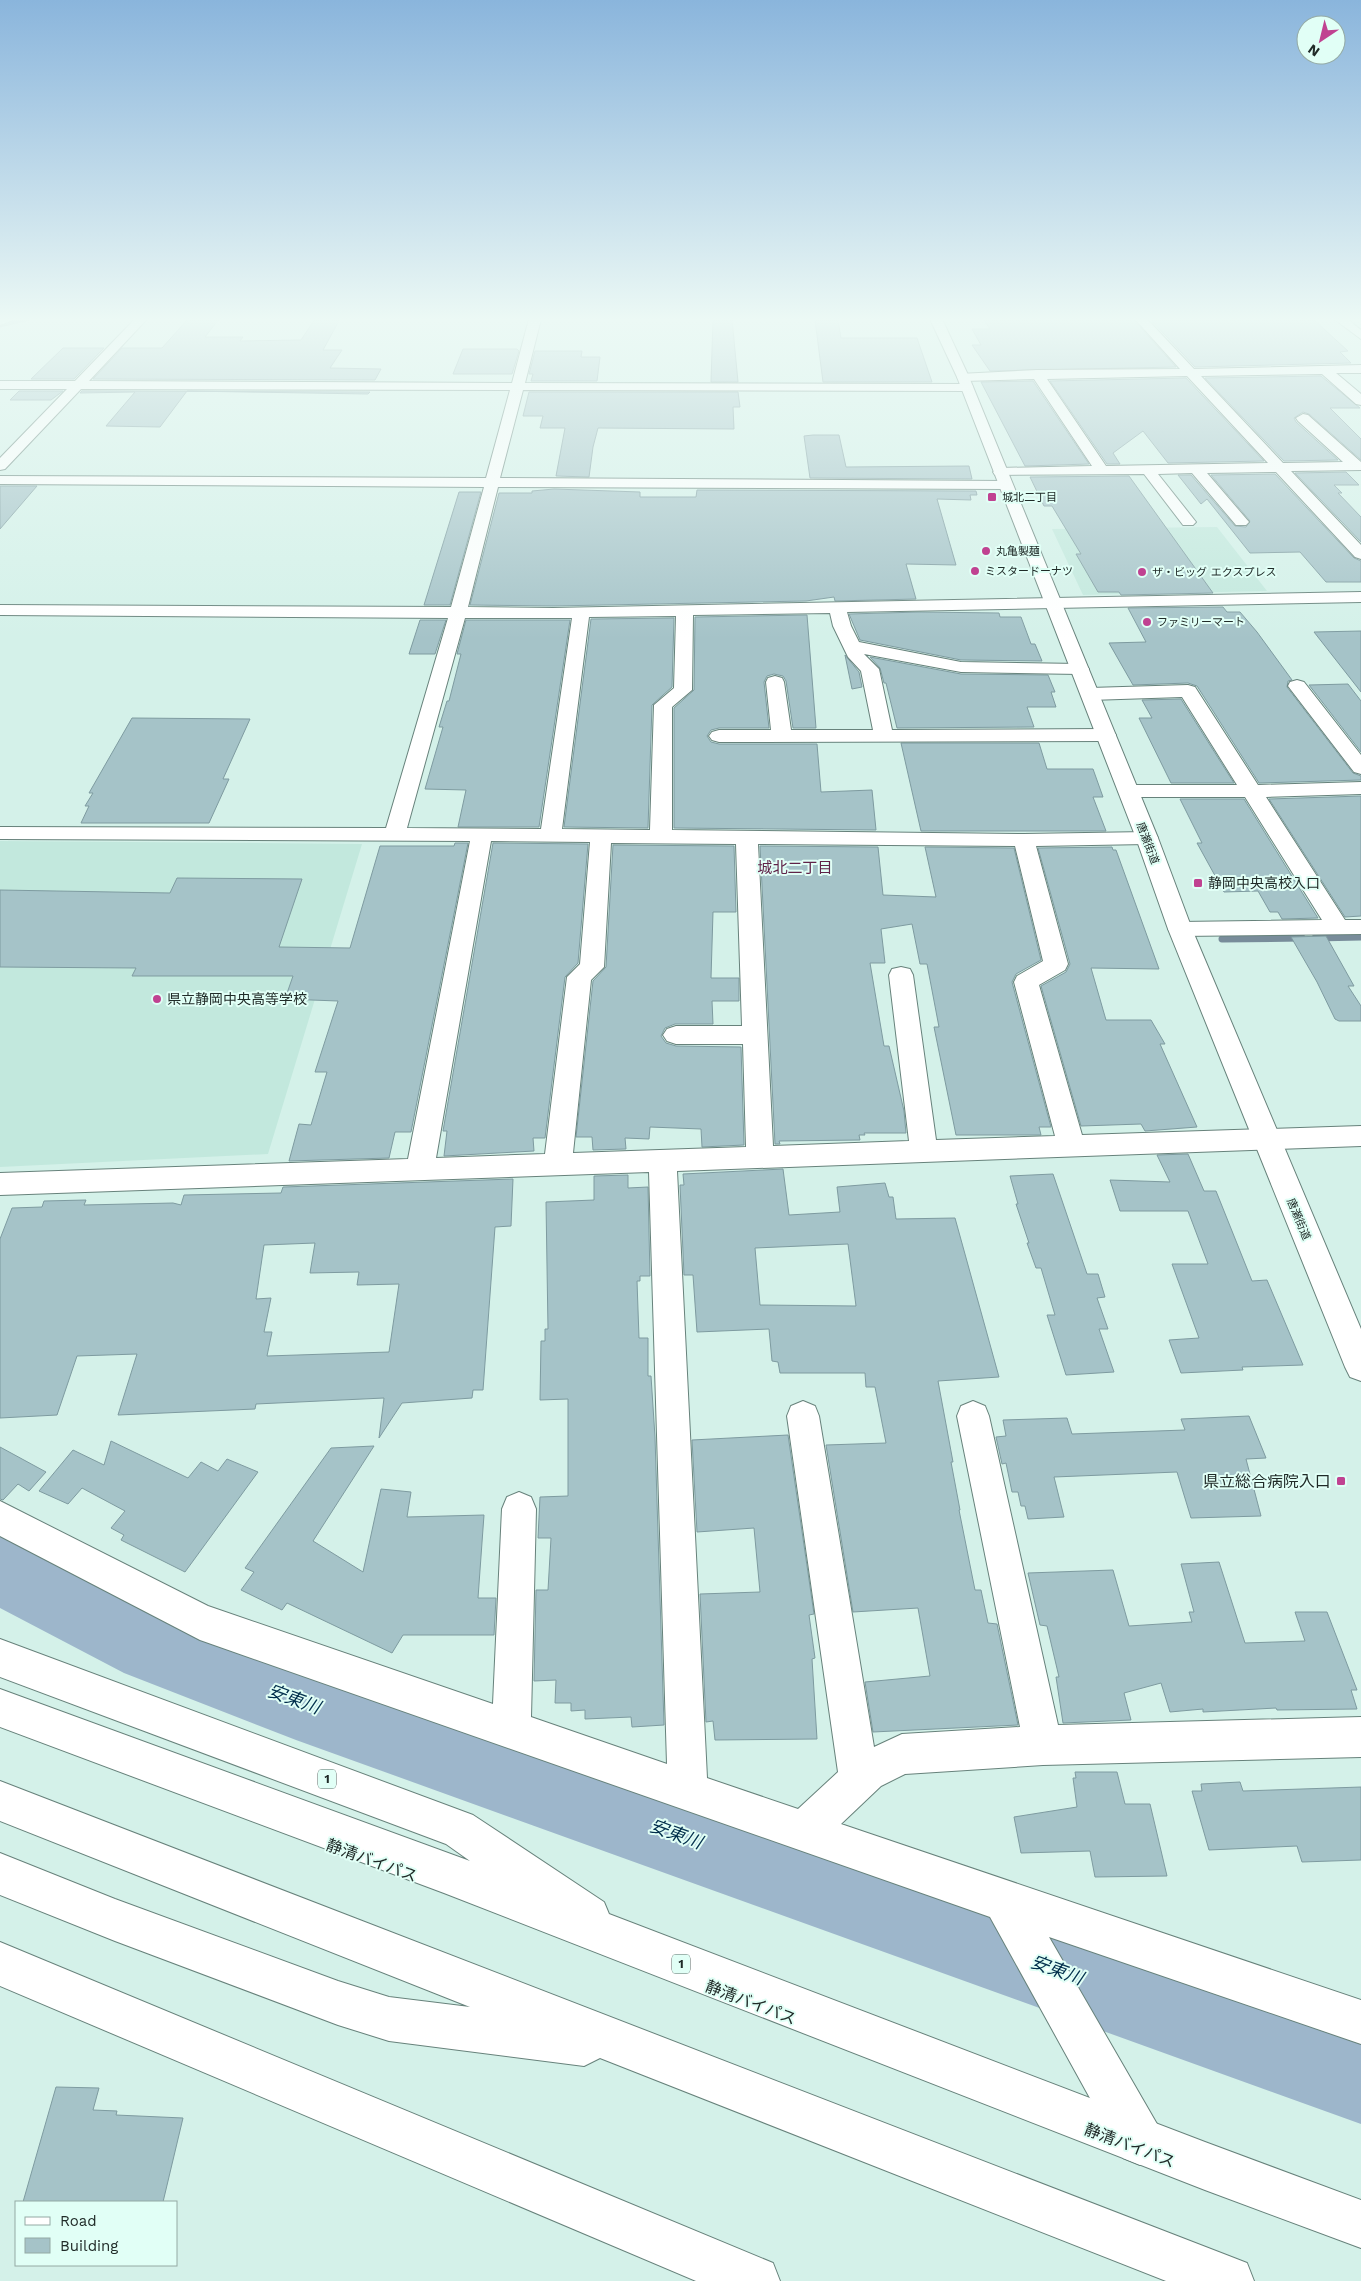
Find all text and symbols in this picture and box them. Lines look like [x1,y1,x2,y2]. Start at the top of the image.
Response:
north arrow [1296,15,1346,65]
text: N [1305,41,1322,60]
marker: 城北二丁目 [986,491,998,503]
place label: 城北二丁目 [1002,491,1057,504]
marker: 丸亀製麺 [980,545,992,557]
place label: 丸亀製麺 [996,545,1040,558]
marker: ミスタードーナツ [969,565,981,577]
place label: ミスタードーナツ [985,565,1073,578]
marker: ザ・ビッグ エクスプレス [1136,566,1148,578]
place label: ザ・ビッグ エクスプレス [1152,566,1276,579]
marker: ファミリーマート [1141,616,1153,628]
place label: ファミリーマート [1157,616,1245,629]
street label: 唐瀬街道 [1134,820,1161,866]
district label: 城北二丁目 [757,859,833,877]
place label: 静岡中央高校入口 [1208,875,1320,891]
marker: 静岡中央高校入口 [1192,877,1204,889]
place label: 県立静岡中央高等学校 [167,991,307,1007]
marker: 県立静岡中央高等学校 [151,993,163,1005]
street label: 唐瀬街道 [1284,1196,1313,1242]
place label: 県立総合病院入口 [1203,1472,1331,1491]
marker: 県立総合病院入口 [1335,1475,1347,1487]
water label: 安東川 [265,1679,325,1718]
road number: 1 [318,1770,336,1788]
water label: 安東川 [647,1814,707,1853]
street label: 静清バイパス [324,1835,420,1886]
water label: 安東川 [1028,1950,1088,1989]
road number: 1 [672,1955,690,1974]
street label: 静清バイパス [703,1976,799,2028]
street label: 静清バイパス [1082,2119,1178,2171]
legend [15,2201,178,2266]
text: Road [60,2212,97,2230]
text: Building [60,2237,118,2255]

